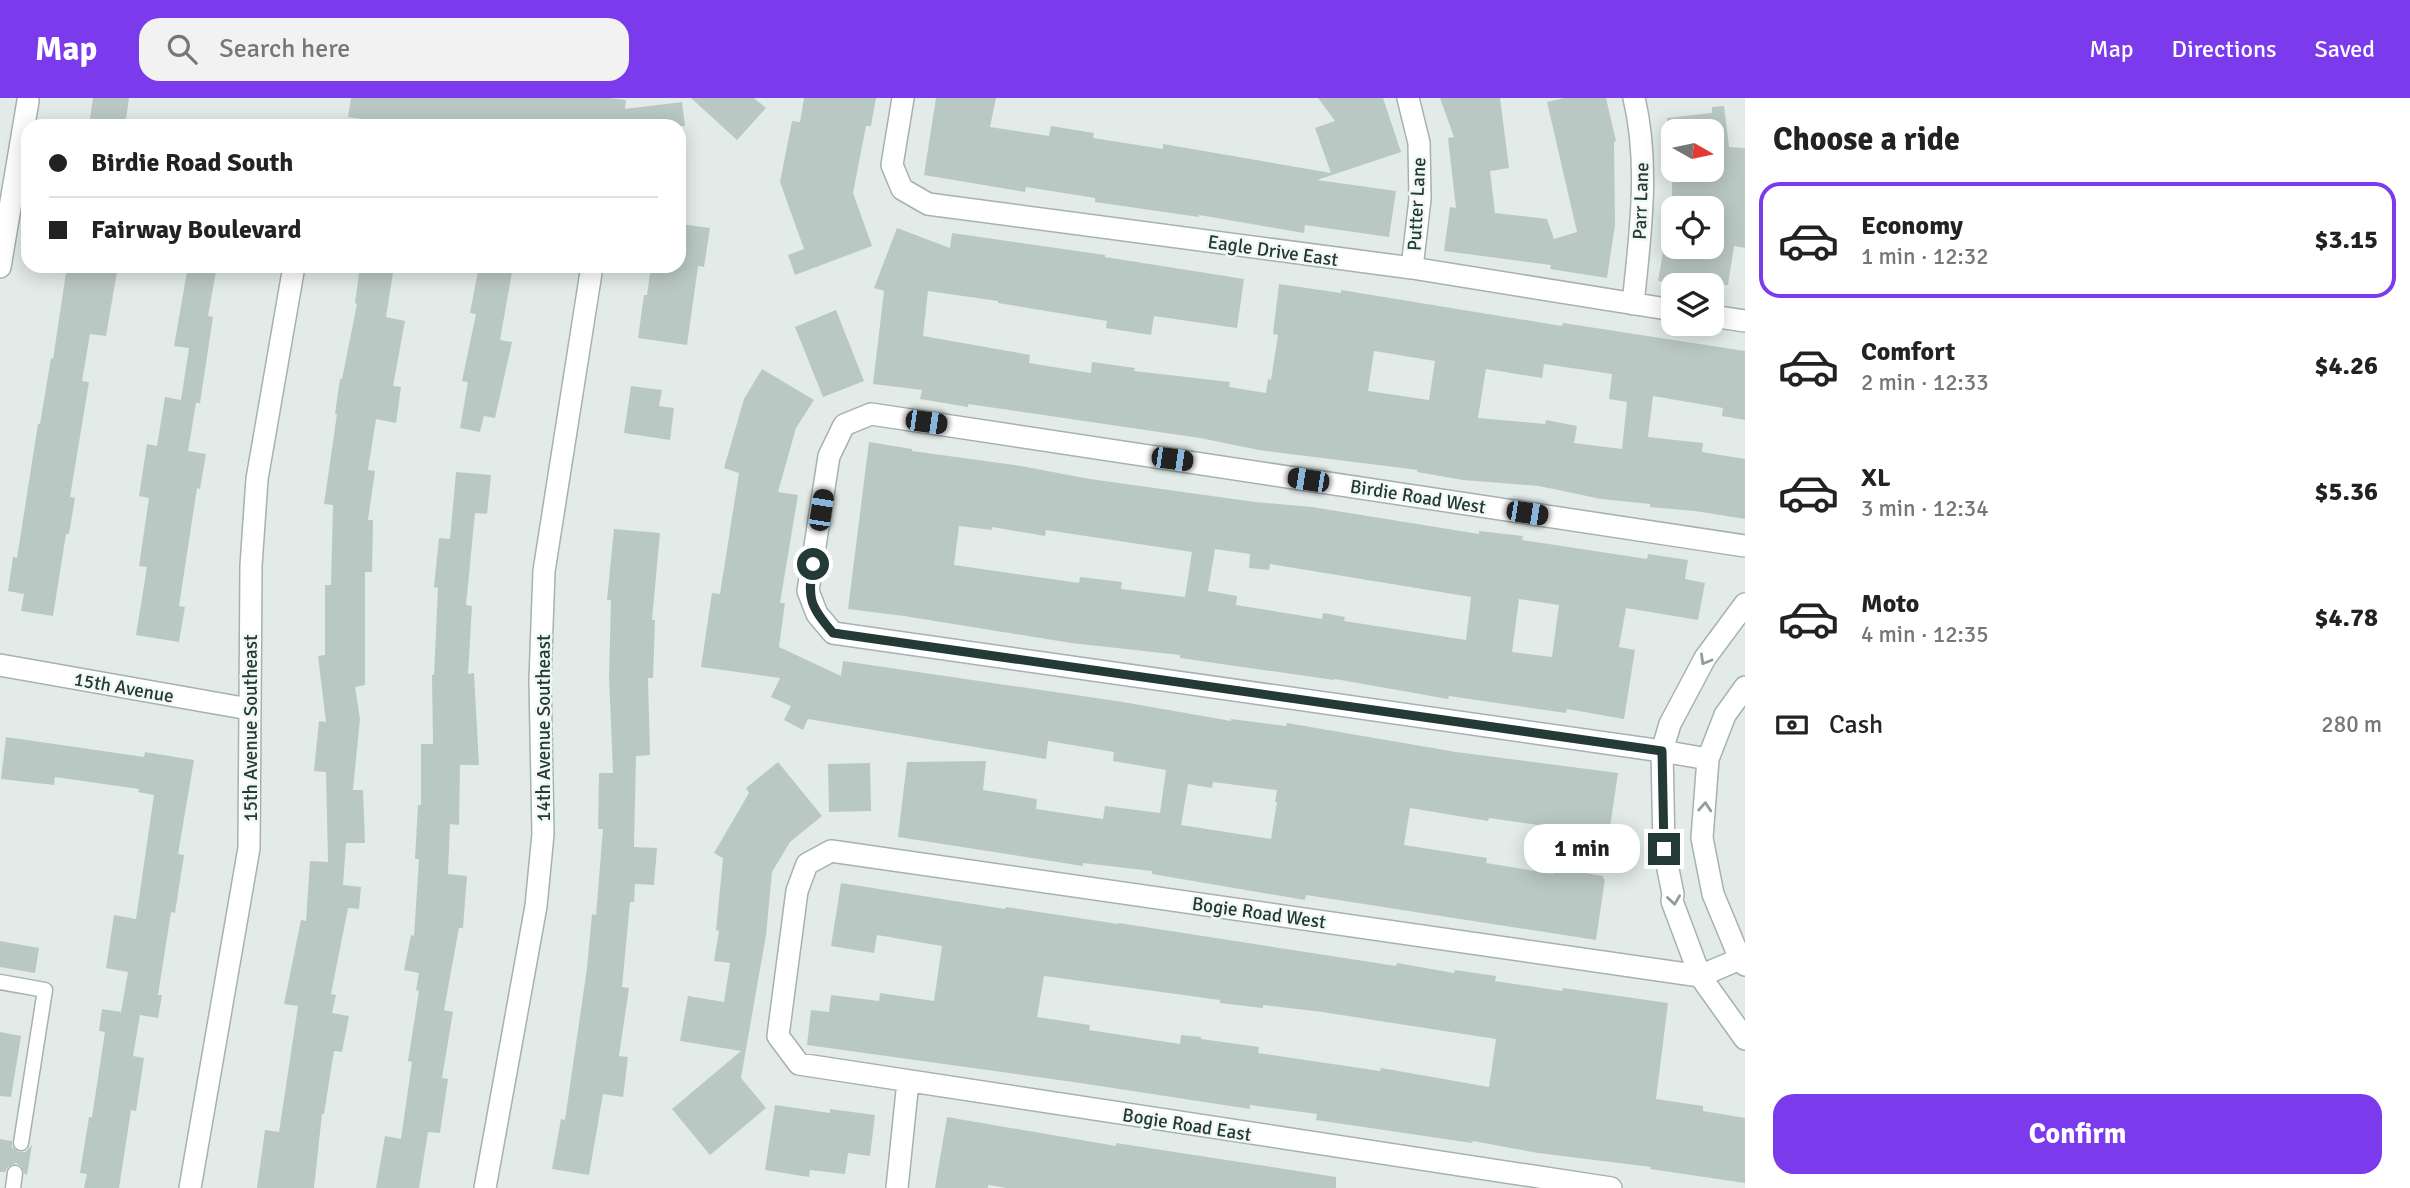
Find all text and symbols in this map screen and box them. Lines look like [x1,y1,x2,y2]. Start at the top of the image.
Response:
search box [139,18,629,81]
text: Map [35,29,97,70]
icon: search [163,30,201,68]
text: Search here [219,33,350,65]
text: Map [2089,34,2134,64]
text: Directions [2172,34,2277,64]
text: Saved [2315,34,2375,64]
north arrow [1661,119,1724,182]
map controls [1661,119,1724,336]
text: Choose a ride [1773,120,1960,159]
text: Birdie Road South [91,147,293,179]
street label: Putter Lane [1403,157,1431,252]
street label: Parr Lane [1628,162,1654,240]
button: locate [1661,196,1724,259]
icon: car [1777,209,1840,272]
text: Economy [1861,210,1963,242]
text: Fairway Boulevard [91,214,301,246]
text: $3.15 [2314,224,2378,256]
street label: Eagle Drive East [1206,230,1340,272]
text: 1 min · 12:32 [1861,242,1989,271]
button: layers [1661,273,1724,336]
icon: car [1777,335,1840,398]
text: Comfort [1861,336,1955,368]
text: $4.26 [2314,350,2378,382]
text: 2 min · 12:33 [1861,368,1989,397]
car [904,409,949,435]
car [1150,446,1195,472]
icon: car [1777,461,1840,524]
text: XL [1861,462,1891,494]
car [1286,466,1331,494]
street label: Birdie Road West [1348,474,1488,520]
text: $5.36 [2314,476,2378,508]
car [808,488,835,532]
text: 3 min · 12:34 [1861,494,1989,523]
car [1505,499,1550,527]
route start [797,548,829,580]
icon: car [1777,587,1840,650]
text: Moto [1861,588,1919,620]
text: $4.78 [2314,602,2378,634]
text: 4 min · 12:35 [1861,620,1989,649]
street label: 15th Avenue Southeast [239,634,263,822]
street label: 14th Avenue Southeast [532,634,556,822]
one-way arrow [1700,652,1713,665]
street label: 15th Avenue [72,667,176,709]
icon: cash [1773,706,1811,744]
text: Cash [1829,709,1883,741]
text: 280 m [2321,710,2382,739]
one-way arrow [1697,801,1712,812]
callout: 1 min [1524,824,1640,874]
route end [1648,833,1680,865]
text: 1 min [1554,834,1610,863]
street label: Bogie Road West [1190,892,1328,934]
one-way arrow [1666,894,1681,906]
button: Confirm [1773,1094,2382,1174]
street label: Bogie Road East [1121,1103,1253,1147]

